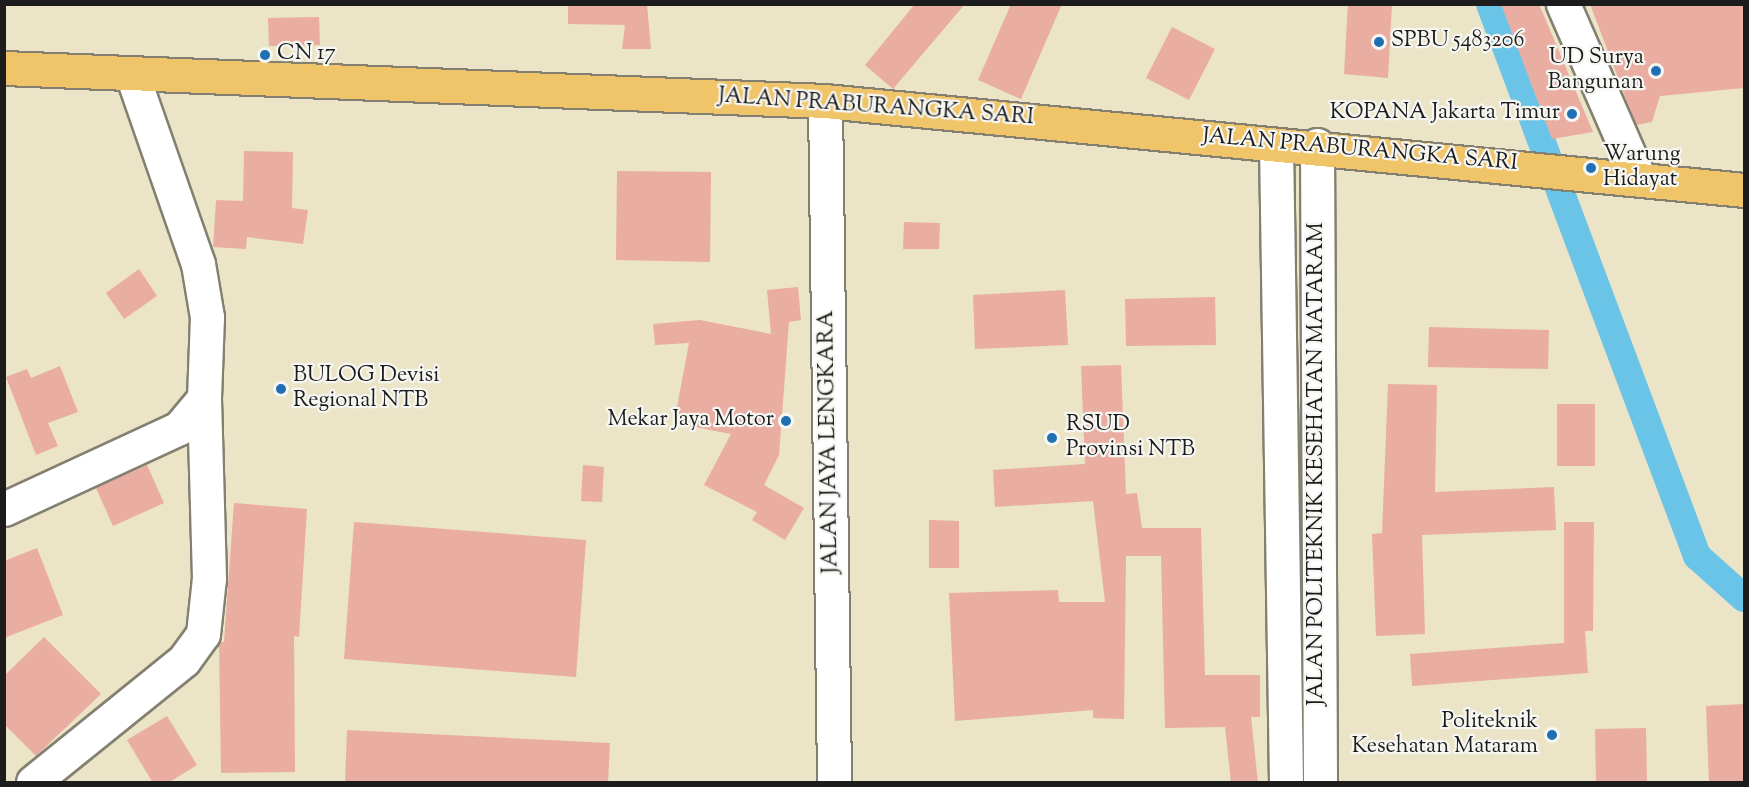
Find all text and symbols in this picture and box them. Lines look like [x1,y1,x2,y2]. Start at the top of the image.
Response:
place label: SPBU 5483206 [1391,29,1524,55]
marker: SPBU 5483206 [1372,35,1386,49]
place label: CN 17 [277,42,335,68]
place label: UD Surya Bangunan [1548,45,1644,96]
marker: CN 17 [258,48,272,62]
marker: UD Surya Bangunan [1649,64,1663,78]
street label: JALAN PRABURANGKA SARI [717,84,1035,132]
place label: KOPANA Jakarta Timur [1330,101,1560,127]
marker: KOPANA Jakarta Timur [1565,107,1579,121]
street label: JALAN PRABURANGKA SARI [1201,124,1519,178]
place label: Warung Hidayat [1603,142,1680,194]
marker: Warung Hidayat [1584,161,1598,175]
street label: JALAN POLITEKNIK KESEHATAN MATARAM [1305,222,1331,706]
street label: JALAN JAYA LENGKARA [815,310,845,574]
place label: BULOG Devisi Regional NTB [293,363,439,414]
marker: BULOG Devisi Regional NTB [274,382,288,396]
place label: Mekar Jaya Motor [608,408,774,434]
place label: RSUD Provinsi NTB [1066,412,1195,464]
marker: Mekar Jaya Motor [779,414,793,428]
marker: RSUD Provinsi NTB [1043,429,1061,447]
place label: Politeknik Kesehatan Mataram [1352,709,1538,760]
marker: Politeknik Kesehatan Mataram [1543,726,1561,744]

